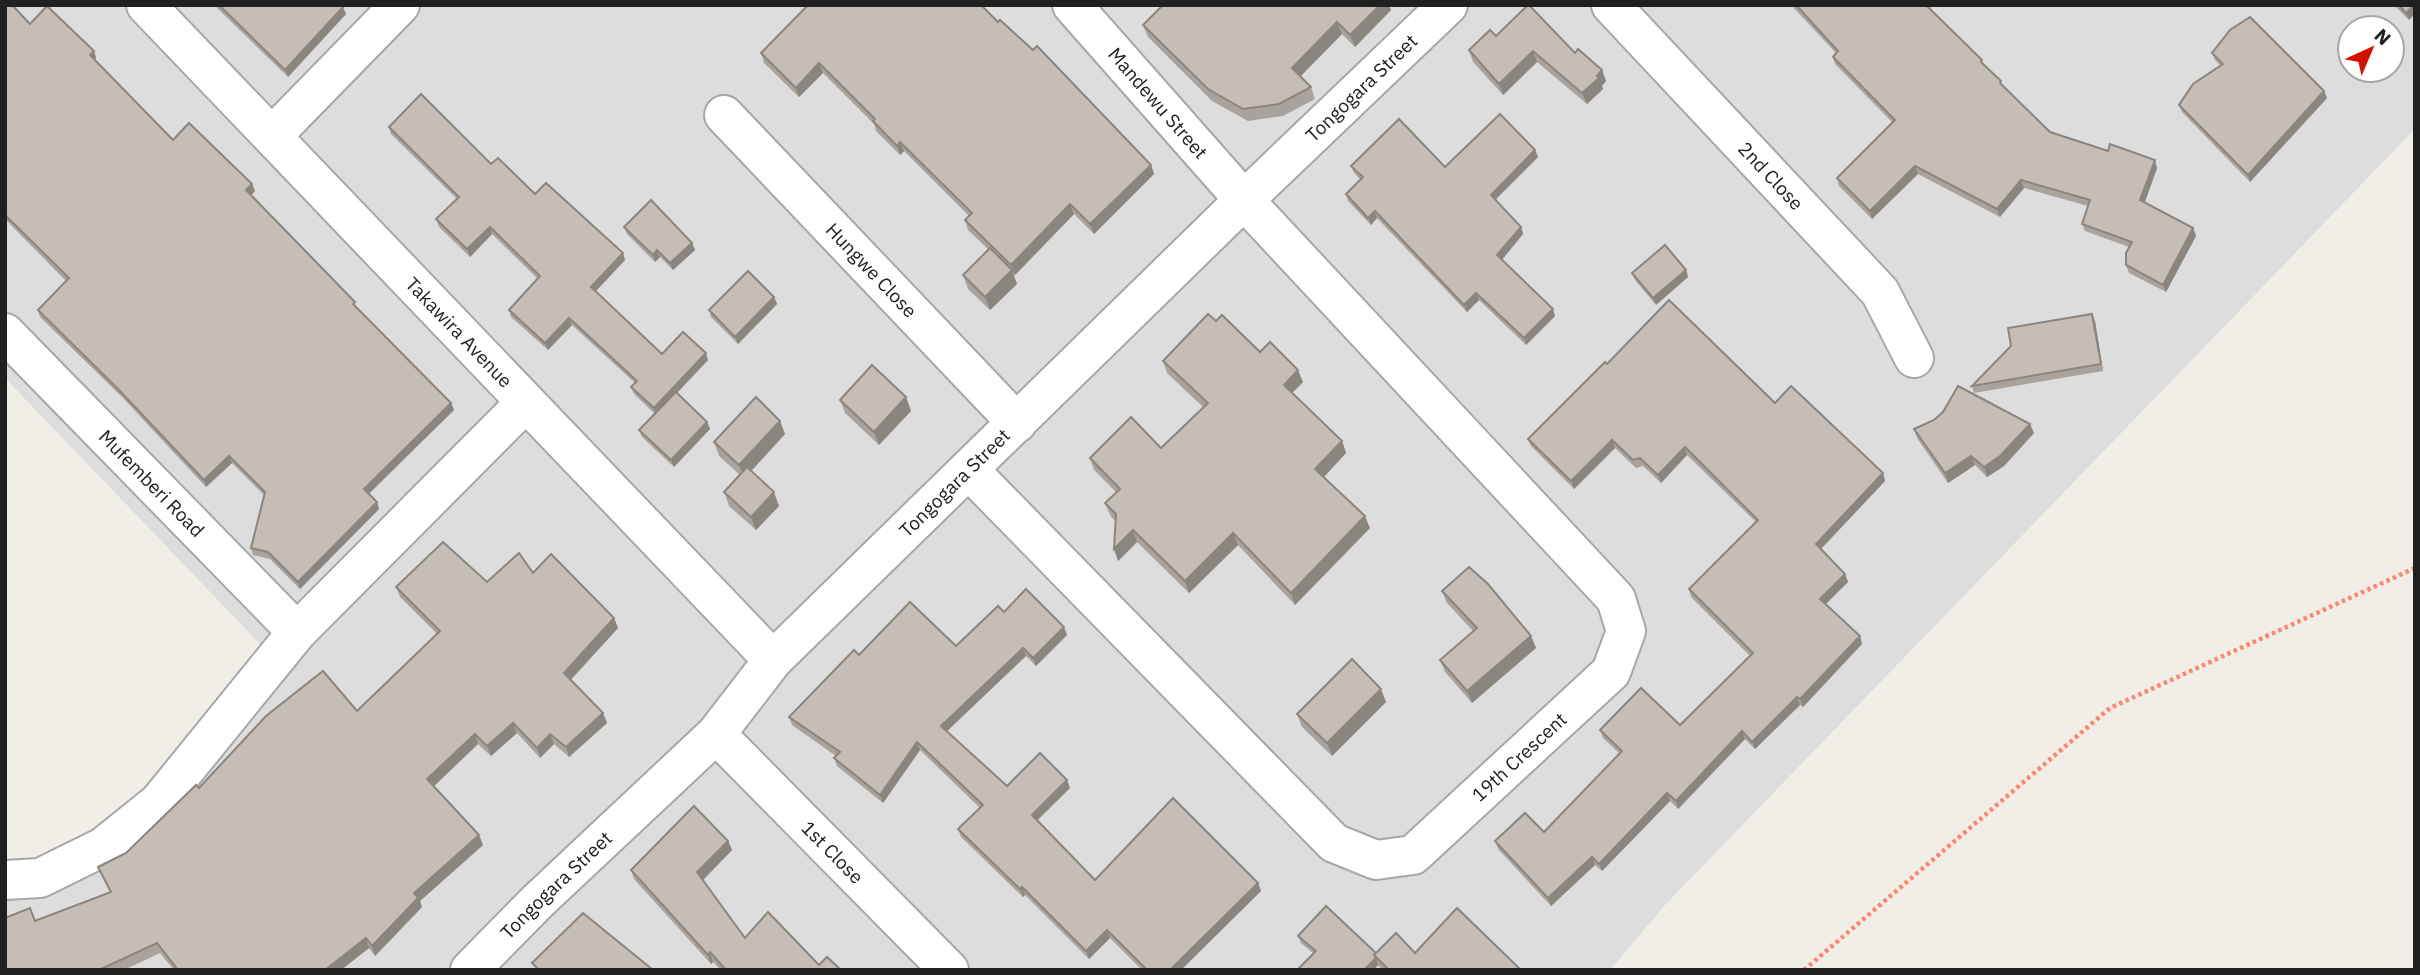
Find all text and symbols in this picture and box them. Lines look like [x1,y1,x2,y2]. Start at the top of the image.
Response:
north arrow [2336,14,2406,84]
text: N [2370,23,2396,50]
street label: Tongogara Street [1300,29,1422,147]
street label: Mandewu Street [1103,42,1213,164]
street label: 2nd Close [1733,136,1809,215]
street label: Hungwe Close [821,218,922,322]
street label: Takawira Avenue [401,272,518,393]
street label: Tongogara Street [894,423,1015,542]
street label: Mufemberi Road [94,424,209,542]
street label: 19th Crescent [1467,707,1572,807]
street label: 1st Close [796,816,869,889]
street label: Tongogara Street [495,826,617,944]

